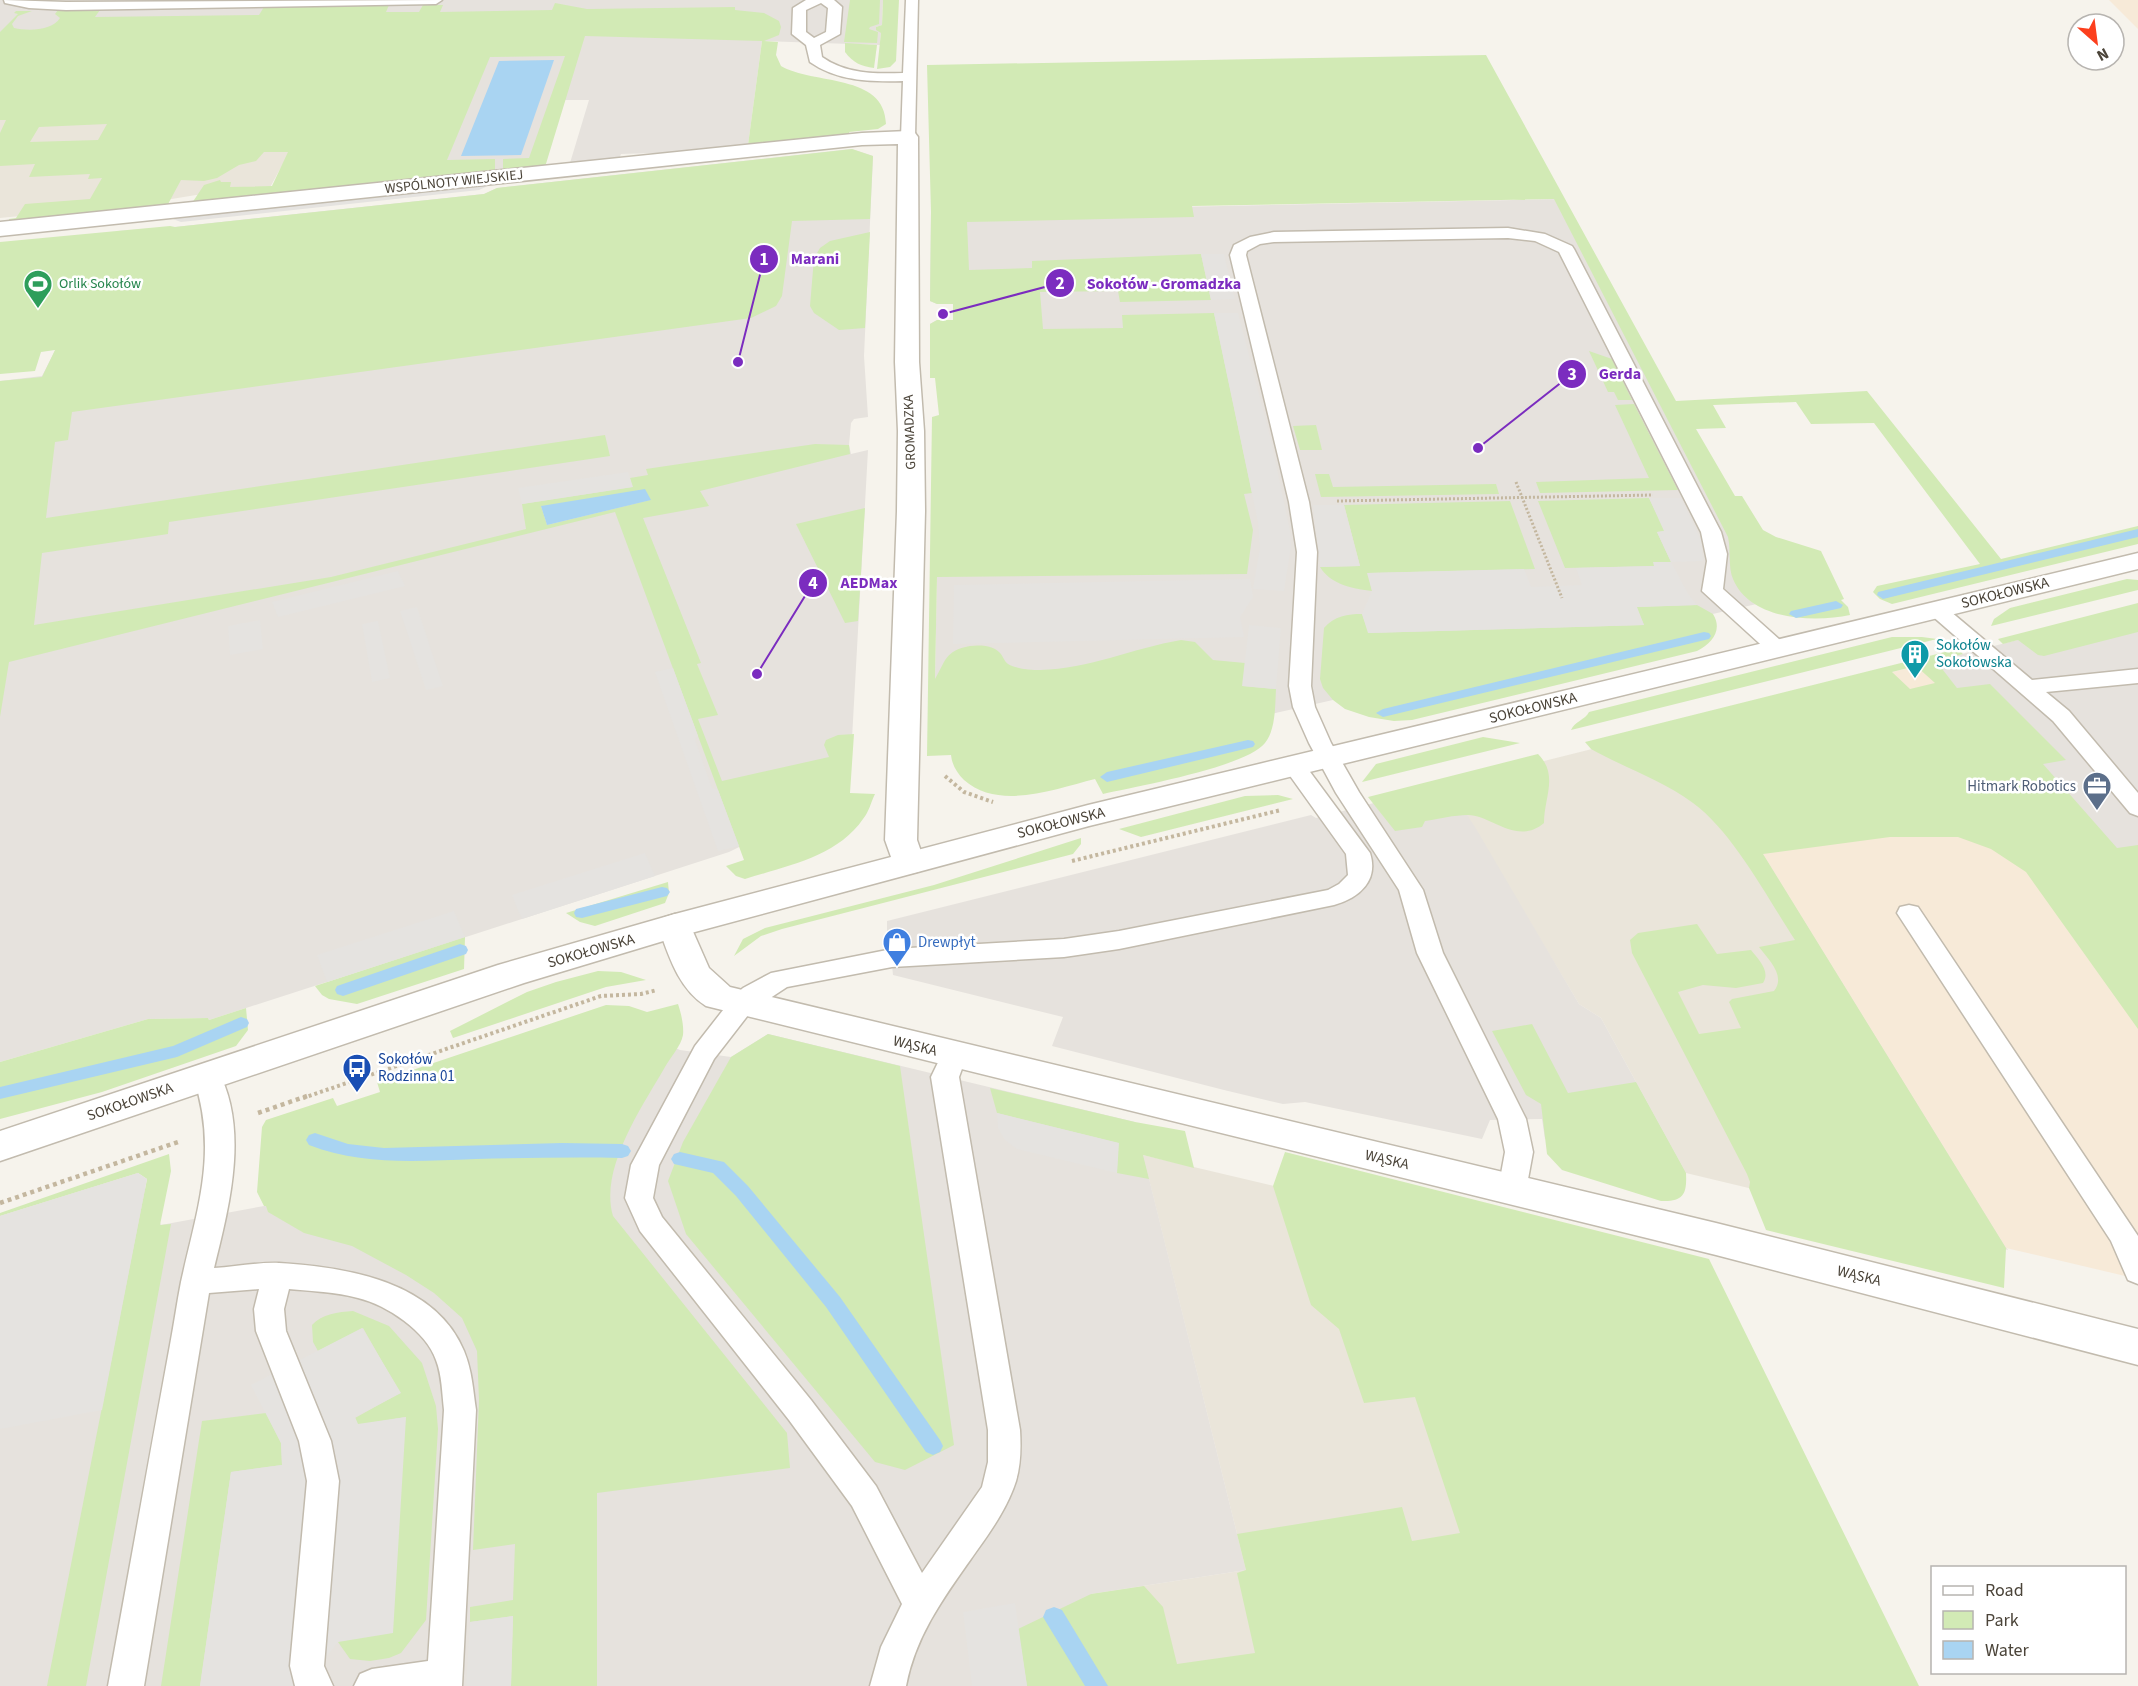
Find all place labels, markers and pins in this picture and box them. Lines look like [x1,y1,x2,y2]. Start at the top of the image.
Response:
callout: Marani [749,242,851,276]
callout: Sokołów - Gromadzka [1045,266,1253,300]
sports icon: Orlik Sokołów [22,268,54,310]
place label: Orlik Sokołów [59,274,141,294]
callout: Gerda [1557,357,1653,391]
callout: AEDMax [798,566,909,600]
place label: Sokołów Sokołowska [1936,635,2012,673]
building icon: Sokołów Sokołowska [1899,638,1931,680]
office icon: Hitmark Robotics [2081,770,2113,812]
place label: Hitmark Robotics [1967,776,2076,797]
shop icon: Drewpłyt [881,926,913,968]
place label: Drewpłyt [918,932,975,953]
place label: Sokołów Rodzinna 01 [378,1049,455,1087]
bus stop icon: Sokołów Rodzinna 01 [341,1052,373,1094]

